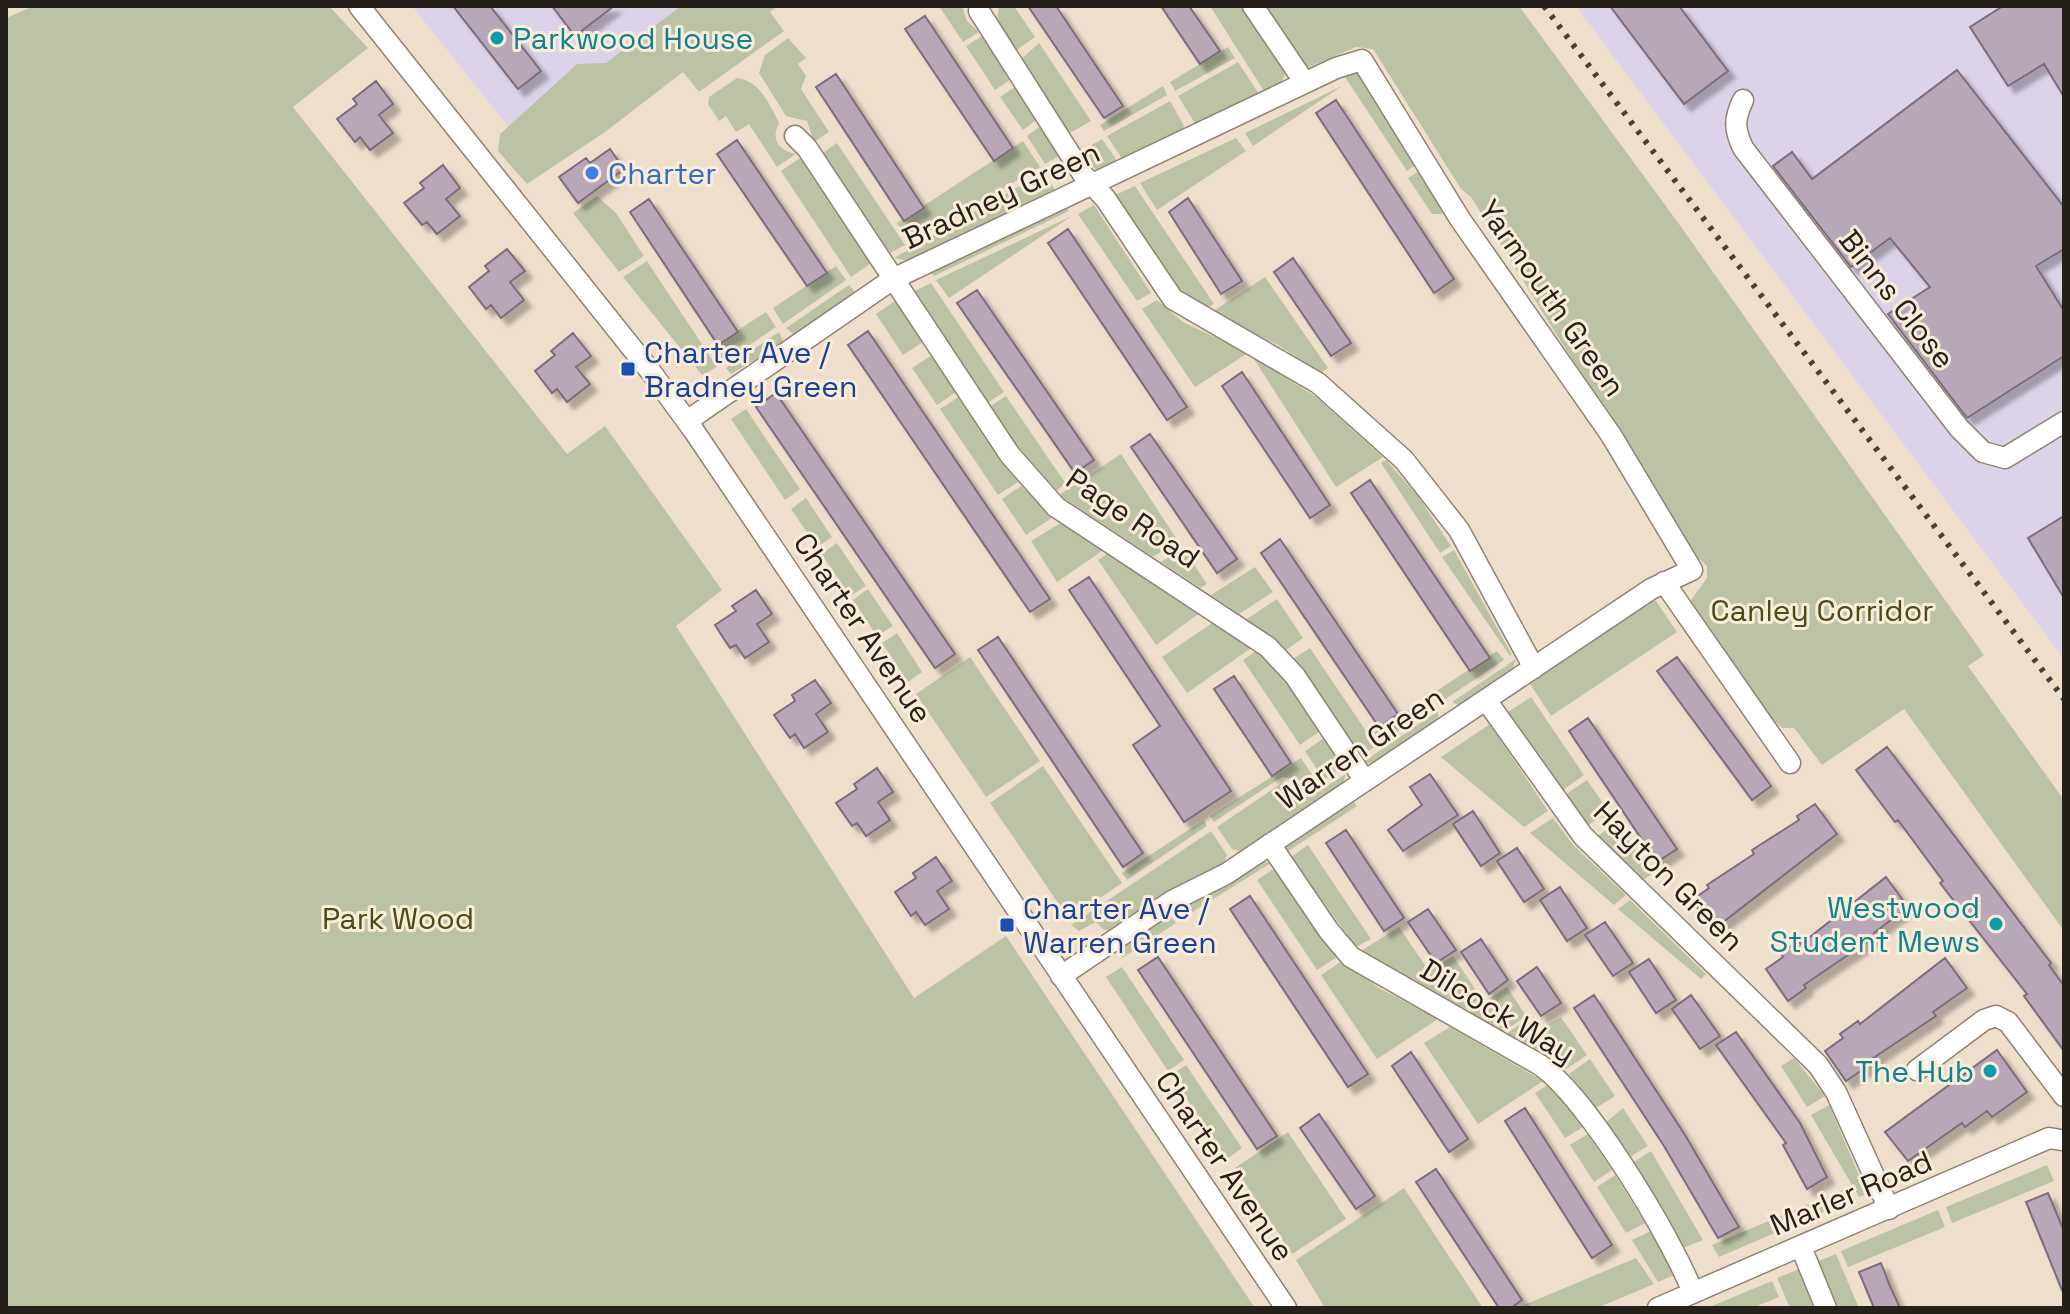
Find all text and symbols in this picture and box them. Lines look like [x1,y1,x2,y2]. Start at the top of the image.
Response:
place label: Parkwood House [513,19,753,58]
marker: Parkwood House [488,29,506,47]
street label: Bradney Green [896,132,1106,258]
place label: Charter [608,154,717,193]
marker: Charter [583,164,601,182]
street label: Yarmouth Green [1470,192,1634,404]
street label: Binns Close [1830,222,1964,376]
place label: Charter Ave / Bradney Green [644,333,858,406]
marker: Charter Ave / Bradney Green [619,360,637,378]
street label: Page Road [1059,459,1207,577]
street label: Charter Avenue [785,525,941,731]
park label: Canley Corridor [1710,591,1934,630]
street label: Warren Green [1269,678,1451,818]
street label: Hayton Green [1585,792,1753,960]
place label: Westwood Student Mews [1770,888,1980,961]
place label: Charter Ave / Warren Green [1023,889,1217,962]
park label: Park Wood [322,899,474,938]
marker: Westwood Student Mews [1987,915,2005,933]
marker: Charter Ave / Warren Green [998,916,1016,934]
street label: Dilcock Way [1413,950,1583,1072]
place label: The Hub [1855,1052,1974,1091]
marker: The Hub [1981,1062,1999,1080]
street label: Charter Avenue [1147,1063,1303,1269]
street label: Marler Road [1764,1141,1938,1245]

